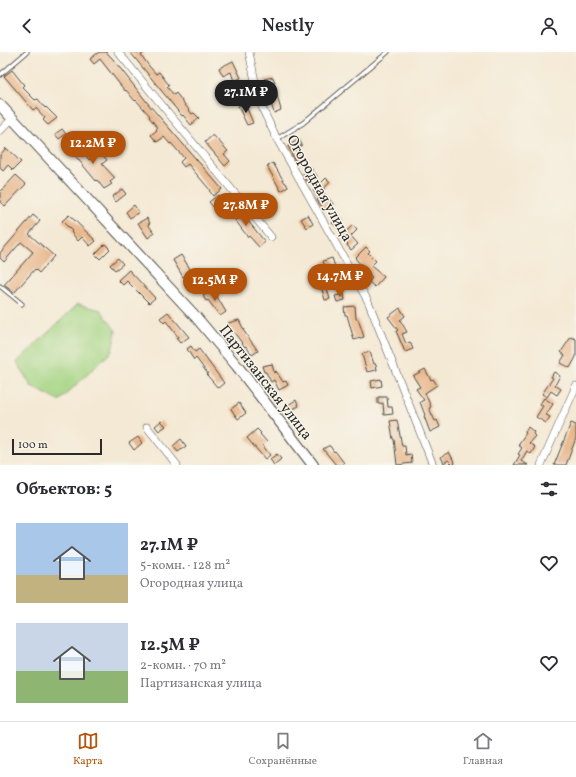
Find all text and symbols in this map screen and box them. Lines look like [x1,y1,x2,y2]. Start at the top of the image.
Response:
text: Nestly [262,14,314,39]
icon: back [16,15,38,37]
icon: person [538,15,560,37]
pin: 27.1M ₽ [209,80,283,114]
text: 27.1M ₽ [224,84,268,102]
pin: 12.2M ₽ [56,131,130,165]
street label: Огородная улица [281,132,357,246]
text: 12.2M ₽ [70,135,116,153]
pin: 27.8M ₽ [209,193,283,227]
text: 27.8M ₽ [223,197,269,215]
pin: 14.7M ₽ [303,264,377,298]
pin: 12.5M ₽ [178,268,252,302]
text: 14.7M ₽ [317,268,363,286]
text: 12.5M ₽ [192,272,238,290]
street label: Партизанская улица [213,321,316,445]
scale bar [12,437,102,456]
text: 100 m [18,438,48,453]
text: Объектов: 5 [16,478,112,501]
icon: filters [538,478,560,500]
text: 27.1M ₽ [140,534,198,557]
icon: home [48,539,96,587]
icon: heart [538,552,560,574]
text: 5-комн. · 128 m² [140,557,230,575]
text: Огородная улица [140,575,243,593]
text: 12.5M ₽ [140,634,200,657]
icon: home [48,639,96,687]
icon: heart [538,652,560,674]
text: 2-комн. · 70 m² [140,657,226,675]
text: Партизанская улица [140,675,262,693]
tab: Карта [73,730,103,769]
tab: Сохранённые [248,730,317,769]
tab: Главная [463,730,503,769]

